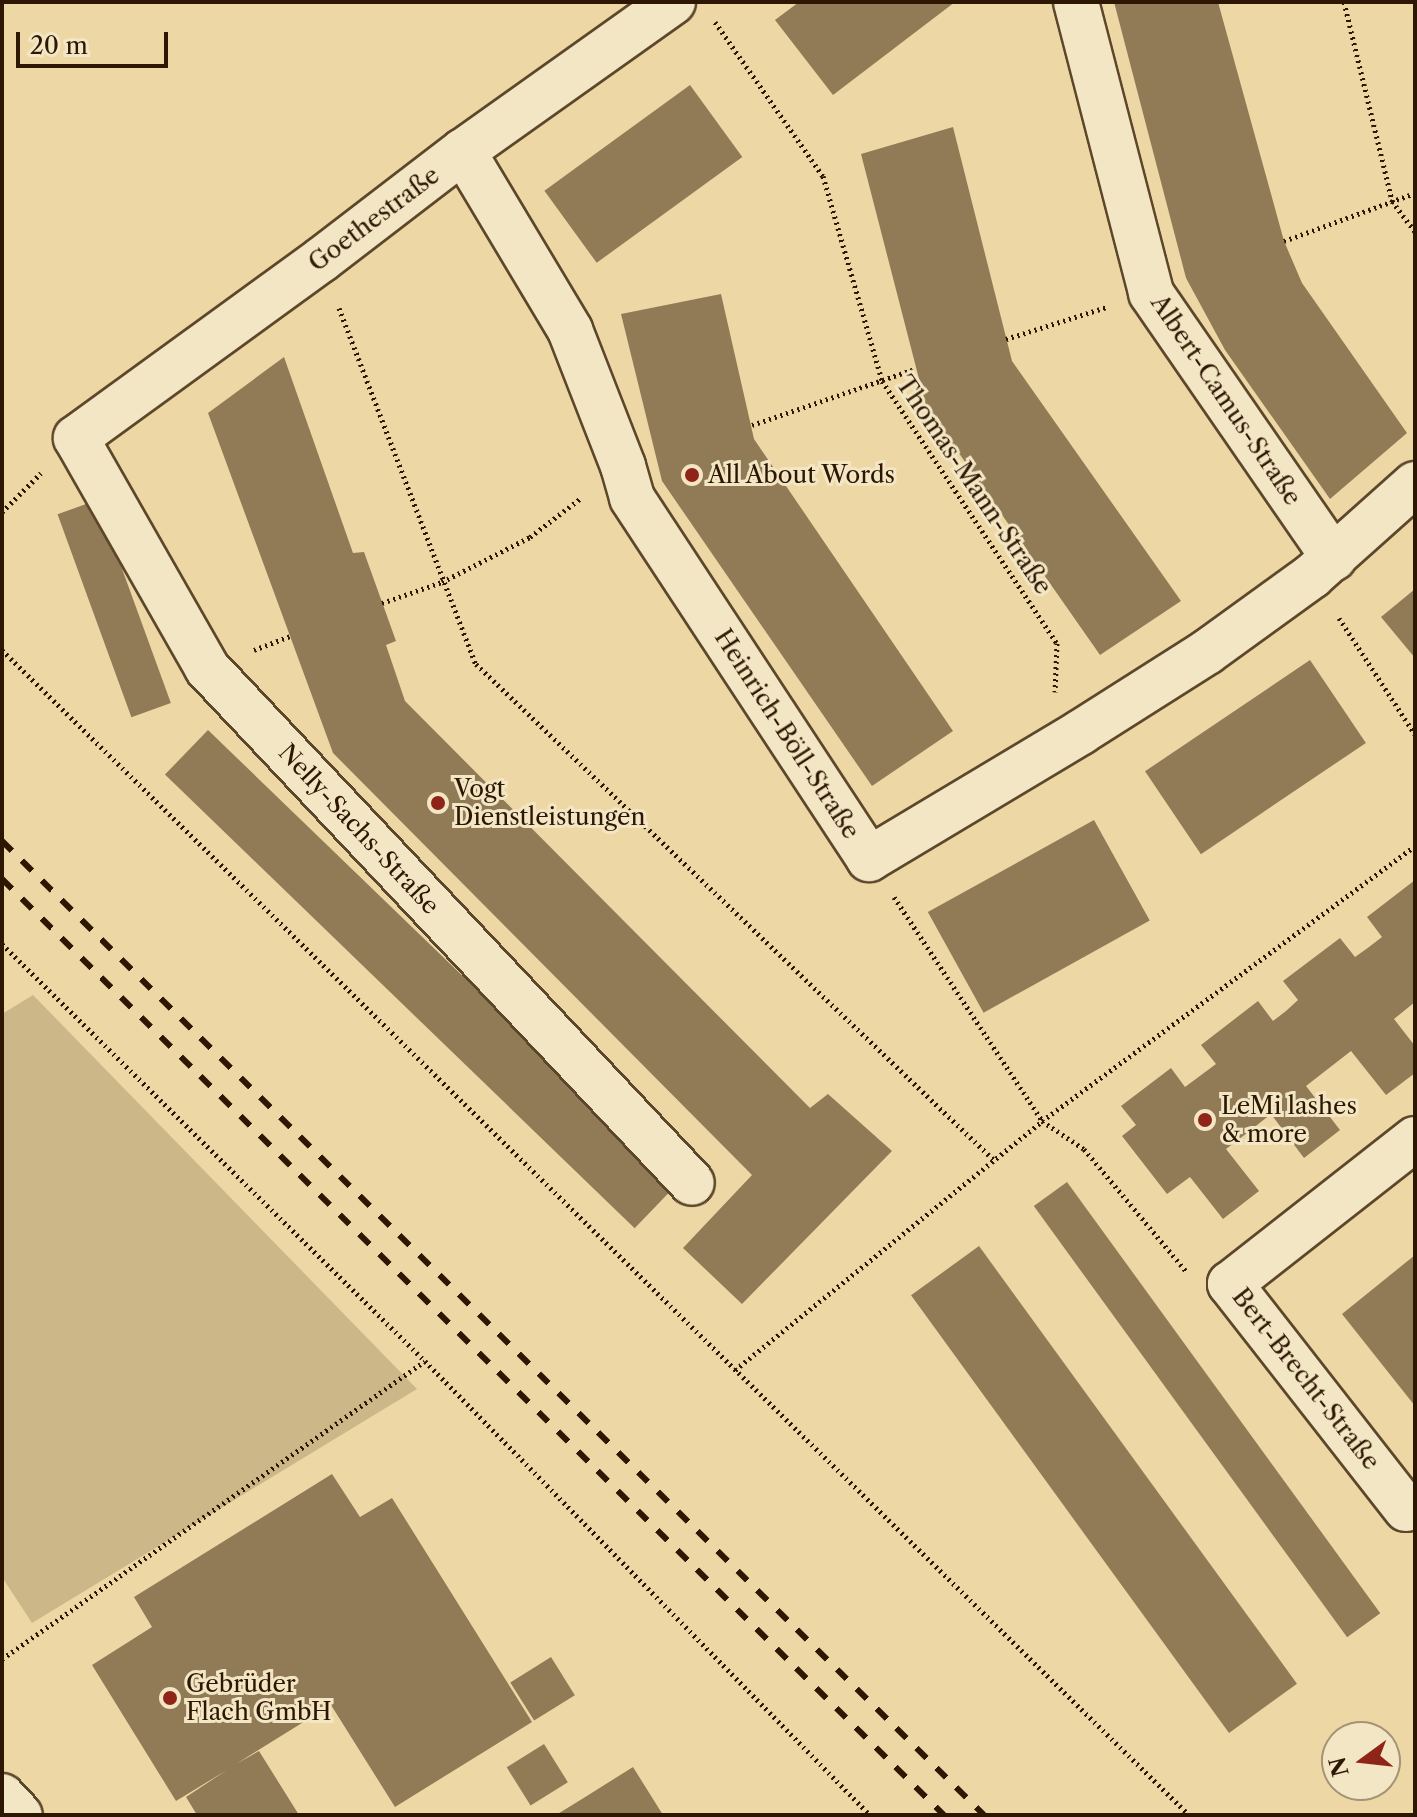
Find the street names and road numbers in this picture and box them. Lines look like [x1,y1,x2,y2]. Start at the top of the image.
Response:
street label: Goethestraße [303,161,445,277]
street label: Albert-Camus-Straße [1145,289,1307,511]
street label: Thomas-Mann-Straße [890,370,1058,600]
street label: Heinrich-Böll-Straße [708,624,866,844]
street label: Nelly-Sachs-Straße [273,738,445,920]
street label: Bert-Brecht-Straße [1226,1283,1386,1475]

